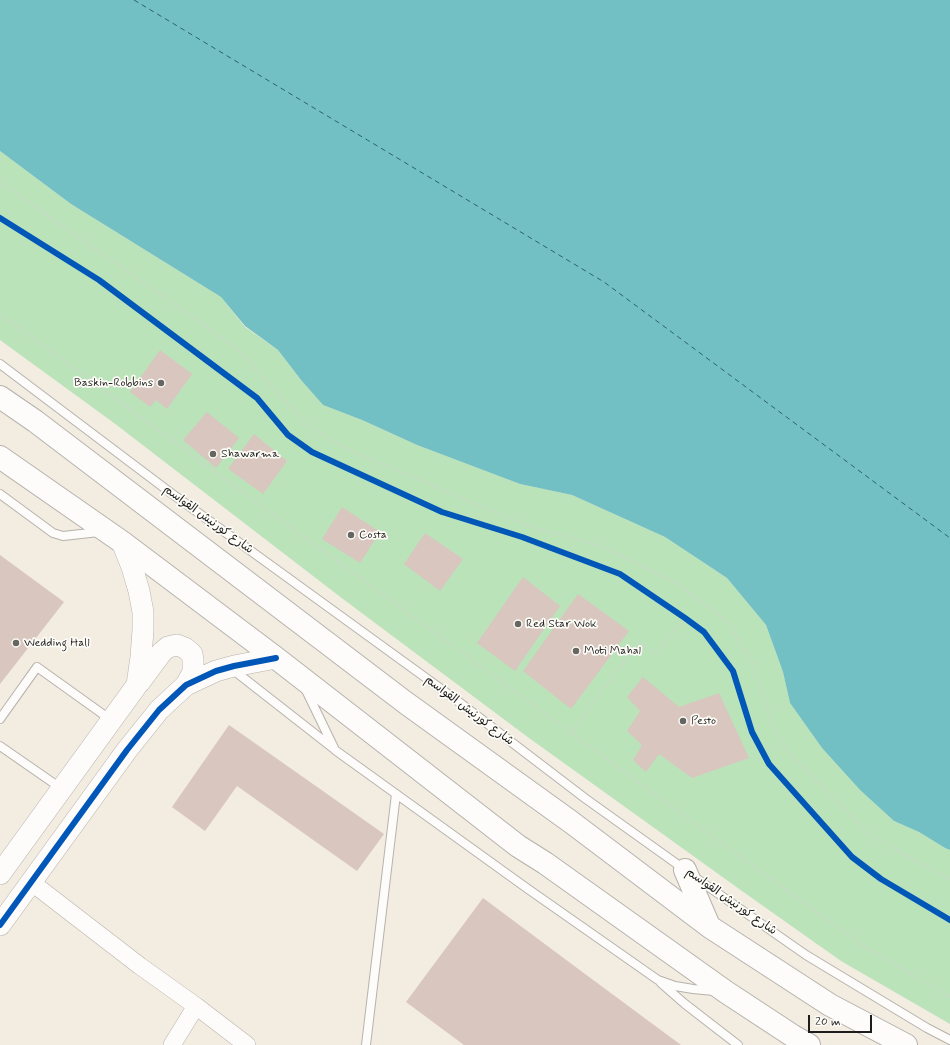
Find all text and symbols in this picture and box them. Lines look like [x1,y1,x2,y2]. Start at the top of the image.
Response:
place label: Baskin-Robbins [74,376,153,390]
marker: Baskin-Robbins [156,378,166,388]
place label: Shawarma [221,447,279,461]
marker: Shawarma [208,449,218,459]
street label: شارع كورنيش القواسم [160,483,256,557]
place label: Costa [359,528,387,542]
marker: Costa [346,530,356,540]
place label: Red Star Wok [526,617,597,631]
marker: Red Star Wok [513,619,523,629]
place label: Wedding Hall [24,636,90,650]
marker: Wedding Hall [11,638,21,648]
place label: Moti Mahal [584,644,641,658]
marker: Moti Mahal [571,646,581,656]
street label: شارع كورنيش القواسم [422,673,516,749]
place label: Pesto [691,714,716,728]
marker: Pesto [678,716,688,726]
street label: شارع كورنيش القواسم [683,865,779,939]
scale bar [810,1007,874,1033]
text: 20 m [815,1014,841,1030]

